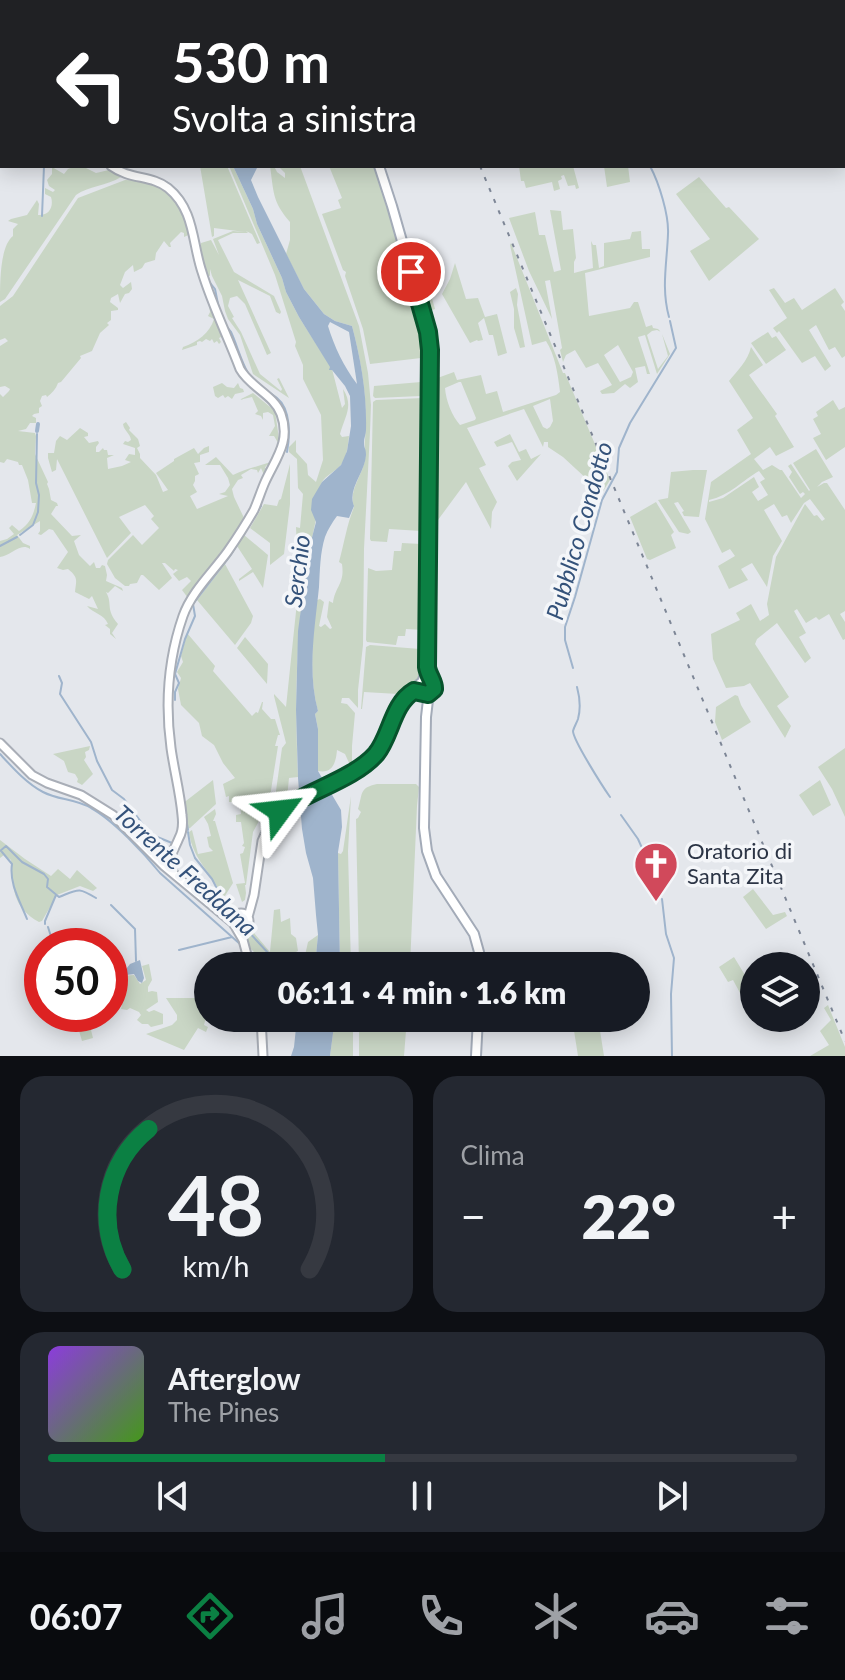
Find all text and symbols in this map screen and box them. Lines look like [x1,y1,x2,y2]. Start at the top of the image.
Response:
text: 530 m [172,28,330,95]
icon: left [40,32,144,136]
text: Svolta a sinistra [172,96,417,140]
pin [377,238,445,306]
icon: arrive [389,250,433,294]
water label: Pubblico Condotto [539,438,618,623]
water label: Serchio [278,533,315,609]
position arrow [238,769,322,853]
water label: Torrente Freddana [109,798,263,942]
place label: Oratorio di Santa Zita [687,837,792,889]
church icon: Oratorio di Santa Zita [632,840,680,903]
speed limit sign: 50 [24,928,128,1032]
map controls [740,952,820,1032]
button: layers [740,952,820,1032]
text: 06:11 · 4 min · 1.6 km [278,974,566,1010]
text: Clima [461,1139,525,1171]
text: 48 [168,1154,265,1254]
text: 22° [581,1180,676,1252]
text: − [461,1190,486,1242]
text: + [771,1190,797,1242]
text: km/h [183,1249,250,1283]
text: Afterglow [168,1360,301,1396]
text: The Pines [168,1396,279,1428]
icon: previous [151,1474,195,1518]
icon: pause [400,1474,444,1518]
icon: next [650,1474,694,1518]
icon: directions [182,1588,238,1644]
icon: music [297,1588,353,1644]
icon: phone [413,1588,469,1644]
icon: climate [528,1588,584,1644]
icon: car [644,1588,700,1644]
icon: filters [759,1588,815,1644]
text: 06:07 [30,1594,123,1638]

